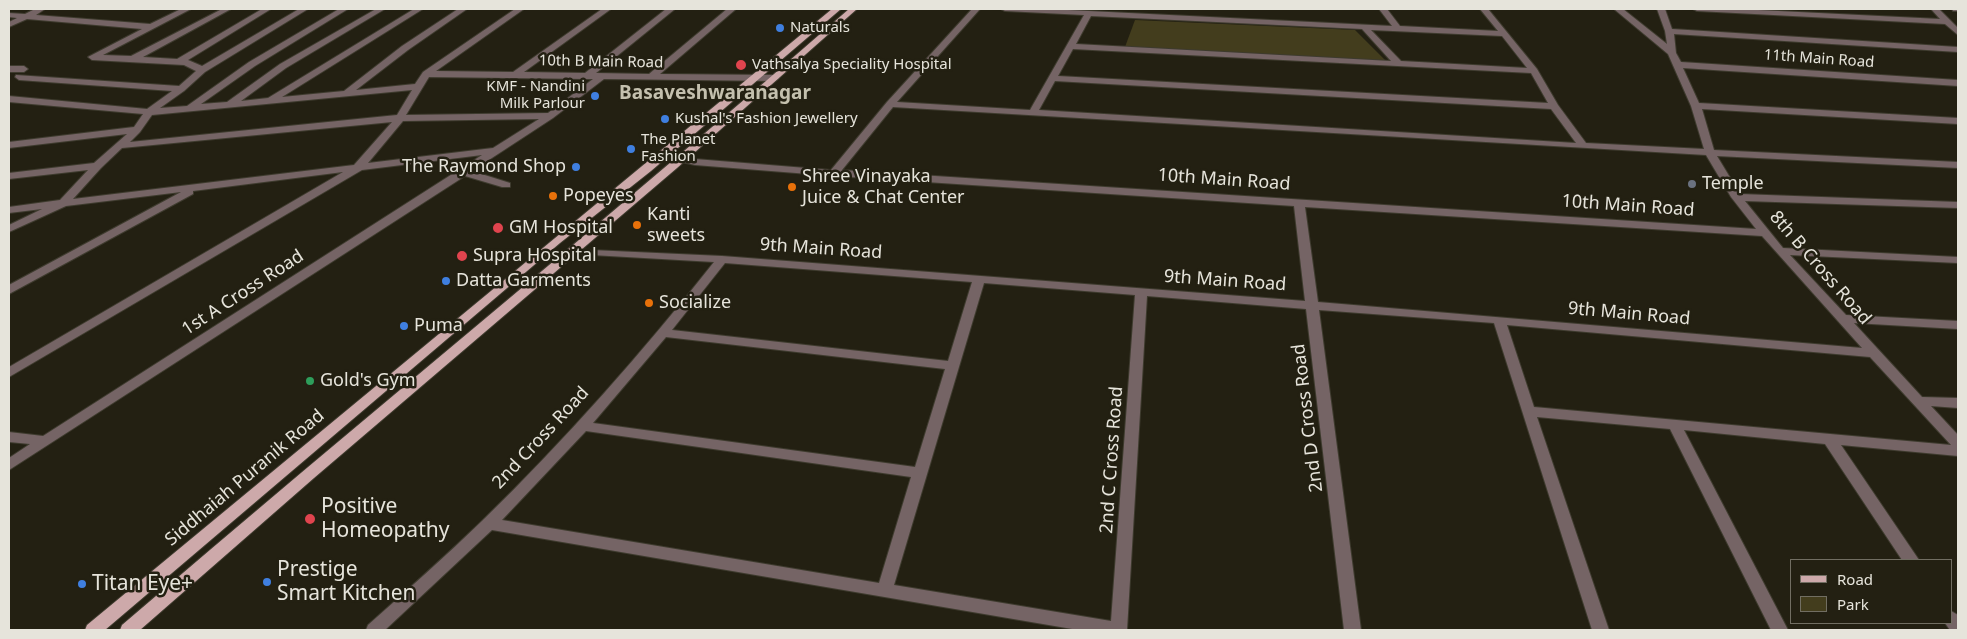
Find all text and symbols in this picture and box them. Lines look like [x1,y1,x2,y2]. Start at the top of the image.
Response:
place label: Naturals [790,19,850,37]
marker: Naturals [774,22,786,34]
street label: 11th Main Road [1763,46,1875,72]
street label: 10th B Main Road [539,52,663,72]
place label: Vathsalya Speciality Hospital [752,56,952,74]
marker: Vathsalya Speciality Hospital [734,58,748,72]
place label: KMF - Nandini Milk Parlour [486,78,585,113]
district label: Basaveshwaranagar [619,83,811,105]
marker: KMF - Nandini Milk Parlour [589,90,601,102]
place label: Kushal's Fashion Jewellery [675,110,858,128]
marker: Kushal's Fashion Jewellery [659,113,671,125]
place label: The Planet Fashion [641,131,715,166]
marker: The Planet Fashion [625,143,637,155]
place label: The Raymond Shop [402,156,566,178]
marker: The Raymond Shop [570,161,582,173]
street label: 10th Main Road [1157,165,1291,195]
place label: Shree Vinayaka Juice & Chat Center [802,166,965,208]
place label: Temple [1702,173,1764,195]
marker: Temple [1686,178,1698,190]
marker: Shree Vinayaka Juice & Chat Center [786,181,798,193]
place label: Popeyes [563,185,634,207]
marker: Popeyes [547,190,559,202]
street label: 10th Main Road [1561,191,1695,221]
place label: Kanti sweets [647,204,705,246]
street label: 8th B Cross Road [1765,207,1875,329]
place label: GM Hospital [509,217,613,239]
marker: Kanti sweets [631,219,643,231]
marker: GM Hospital [491,221,505,235]
street label: 9th Main Road [759,234,883,264]
place label: Supra Hospital [473,245,597,267]
street label: 1st A Cross Road [178,246,308,340]
marker: Supra Hospital [455,249,469,263]
street label: 9th Main Road [1163,266,1287,296]
place label: Datta Garments [456,270,591,292]
marker: Datta Garments [440,275,452,287]
place label: Socialize [659,292,731,314]
marker: Socialize [643,297,655,309]
street label: 9th Main Road [1567,298,1691,330]
place label: Puma [414,315,463,337]
marker: Puma [398,320,410,332]
street label: 2nd D Cross Road [1288,342,1328,494]
place label: Gold's Gym [320,370,416,392]
marker: Gold's Gym [304,375,316,387]
street label: 2nd Cross Road [488,382,594,494]
street label: 2nd C Cross Road [1096,386,1128,534]
street label: Siddhaiah Puranik Road [161,405,329,551]
place label: Positive Homeopathy [321,494,449,544]
marker: Positive Homeopathy [303,512,317,526]
place label: Prestige Smart Kitchen [277,557,416,607]
legend [1790,559,1952,624]
text: Road [1837,569,1873,589]
place label: Titan Eye+ [92,571,193,597]
marker: Prestige Smart Kitchen [261,576,273,588]
marker: Titan Eye+ [76,578,88,590]
text: Park [1837,594,1869,614]

